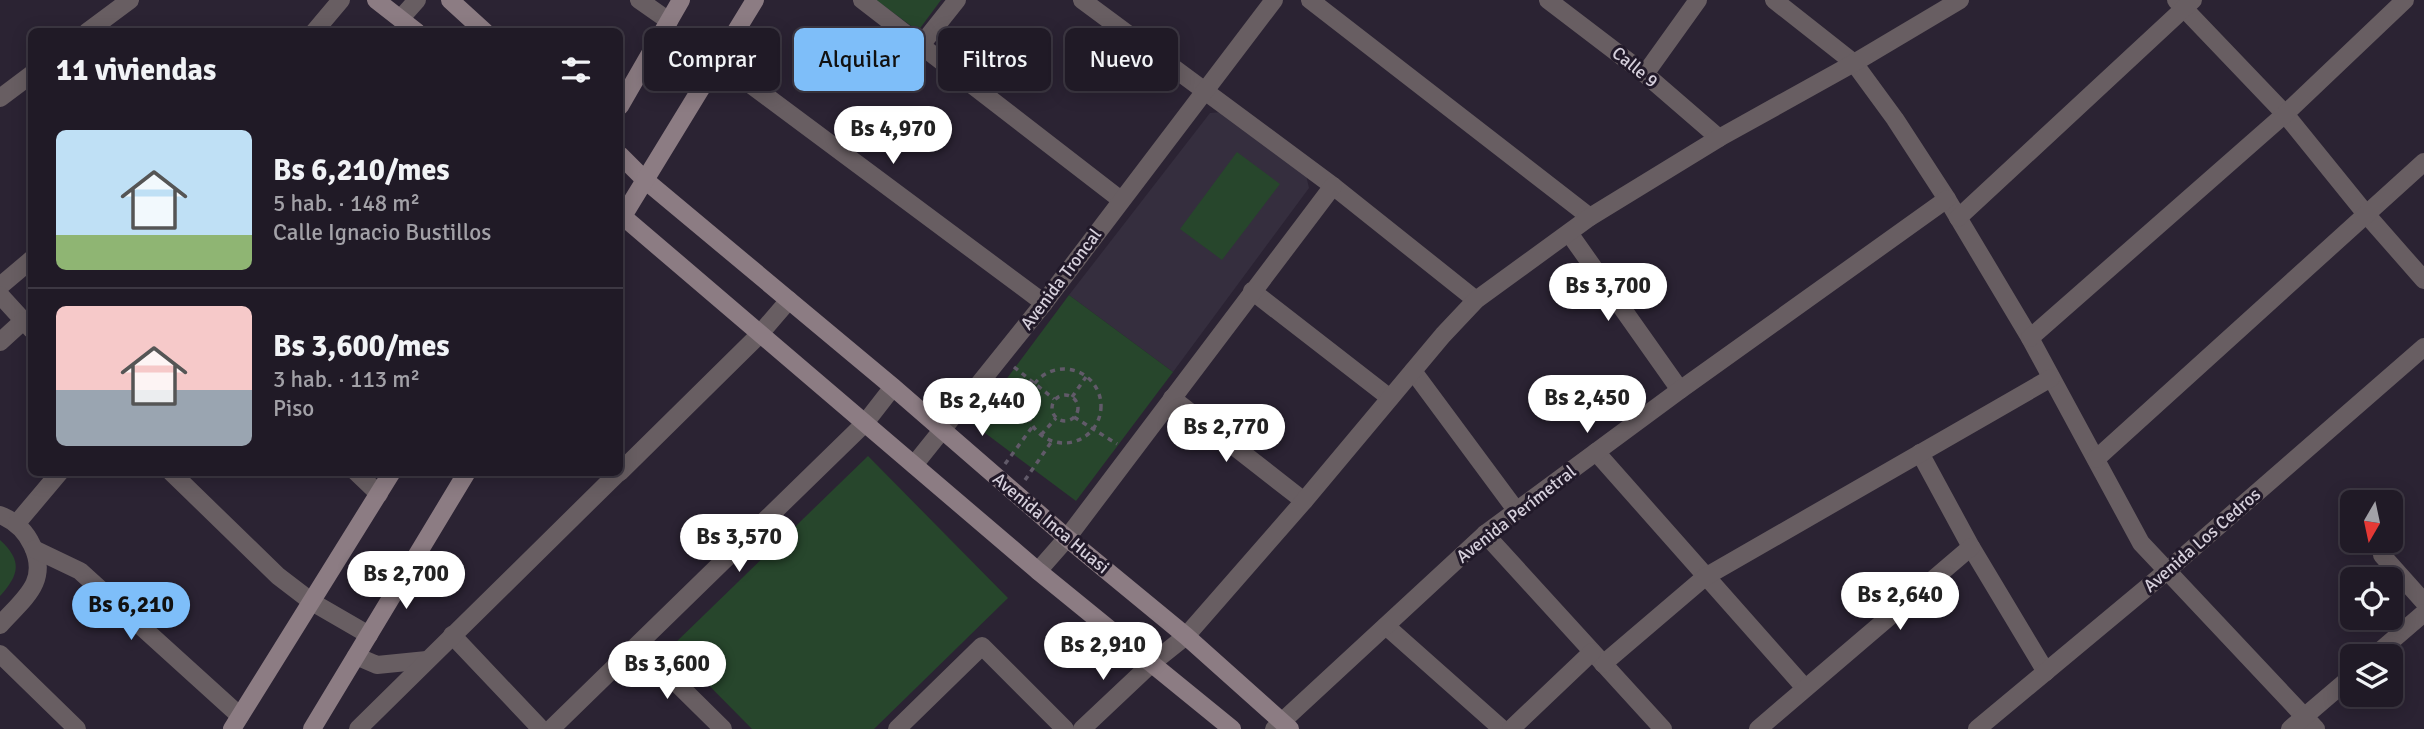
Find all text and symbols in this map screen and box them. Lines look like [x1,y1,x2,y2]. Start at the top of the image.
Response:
chip: Comprar [644,28,780,91]
chip: Alquilar [794,28,924,91]
chip: Filtros [938,28,1051,91]
chip: Nuevo [1065,28,1178,91]
street label: Calle 9 [1608,42,1662,92]
icon: filters [557,51,595,89]
text: 11 viviendas [56,52,216,89]
pin: Bs 4,970 [821,106,965,166]
text: Bs 4,970 [850,114,936,143]
text: Bs 6,210/mes [273,152,450,189]
icon: home [112,158,196,242]
text: 5 hab. · 148 m² [273,189,420,218]
text: Calle Ignacio Bustillos [273,218,491,247]
street label: Avenida Troncal [1016,224,1106,334]
pin: Bs 3,700 [1536,264,1680,323]
text: Bs 3,700 [1565,271,1651,300]
text: Bs 3,600/mes [273,328,450,365]
icon: home [112,334,196,418]
text: 3 hab. · 113 m² [273,365,420,394]
pin: Bs 2,450 [1515,376,1659,435]
pin: Bs 2,440 [910,378,1054,438]
text: Bs 2,450 [1544,383,1630,412]
text: Bs 2,440 [939,386,1025,415]
text: Piso [273,394,314,423]
pin: Bs 2,770 [1154,405,1298,464]
text: Bs 2,770 [1183,412,1269,441]
street label: Avenida Perímetral [1452,460,1580,568]
street label: Avenida Inca Huasi [988,468,1114,578]
street label: Avenida Los Cedros [2139,483,2265,597]
north arrow [2340,490,2403,553]
map controls [2340,490,2403,707]
pin: Bs 3,570 [667,514,811,574]
text: Bs 3,570 [696,522,782,551]
pin: Bs 2,700 [334,552,478,611]
text: Bs 2,700 [363,559,449,588]
button: locate [2340,567,2403,630]
pin: Bs 2,640 [1828,572,1972,632]
text: Bs 2,640 [1857,580,1943,609]
pin: Bs 6,210 [59,582,203,642]
text: Bs 6,210 [88,590,174,619]
pin: Bs 2,910 [1031,622,1175,682]
text: Bs 2,910 [1060,630,1146,659]
pin: Bs 3,600 [595,642,739,701]
button: layers [2340,644,2403,707]
text: Bs 3,600 [624,649,710,678]

